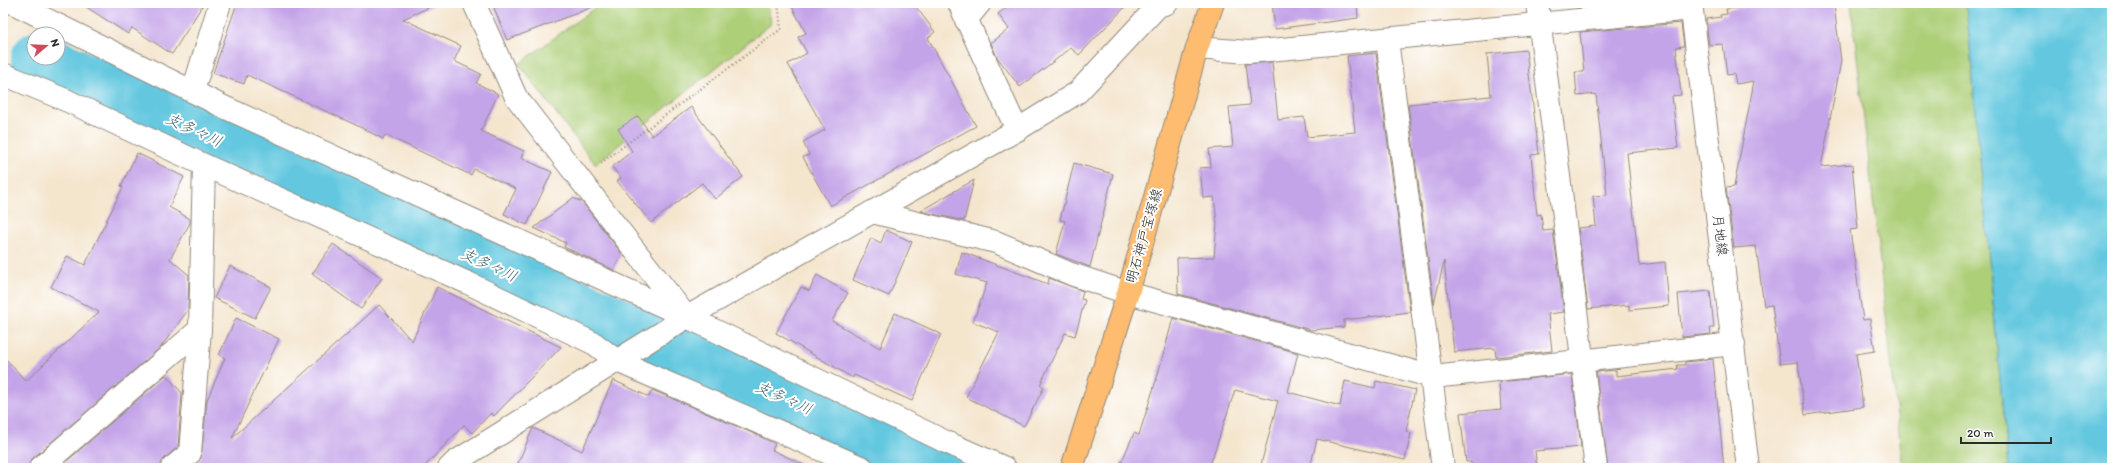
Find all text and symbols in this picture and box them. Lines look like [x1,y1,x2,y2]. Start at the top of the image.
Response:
north arrow [26,26,66,66]
text: N [48,37,62,49]
water label: 支多々川 [163,109,225,151]
street label: 明石神戸宝塚線 [1122,187,1166,285]
street label: 月地線 [1709,213,1731,257]
water label: 支多々川 [458,244,520,286]
water label: 支多々川 [753,378,815,418]
scale bar [1961,419,2051,445]
text: 20 m [1967,426,1994,440]

